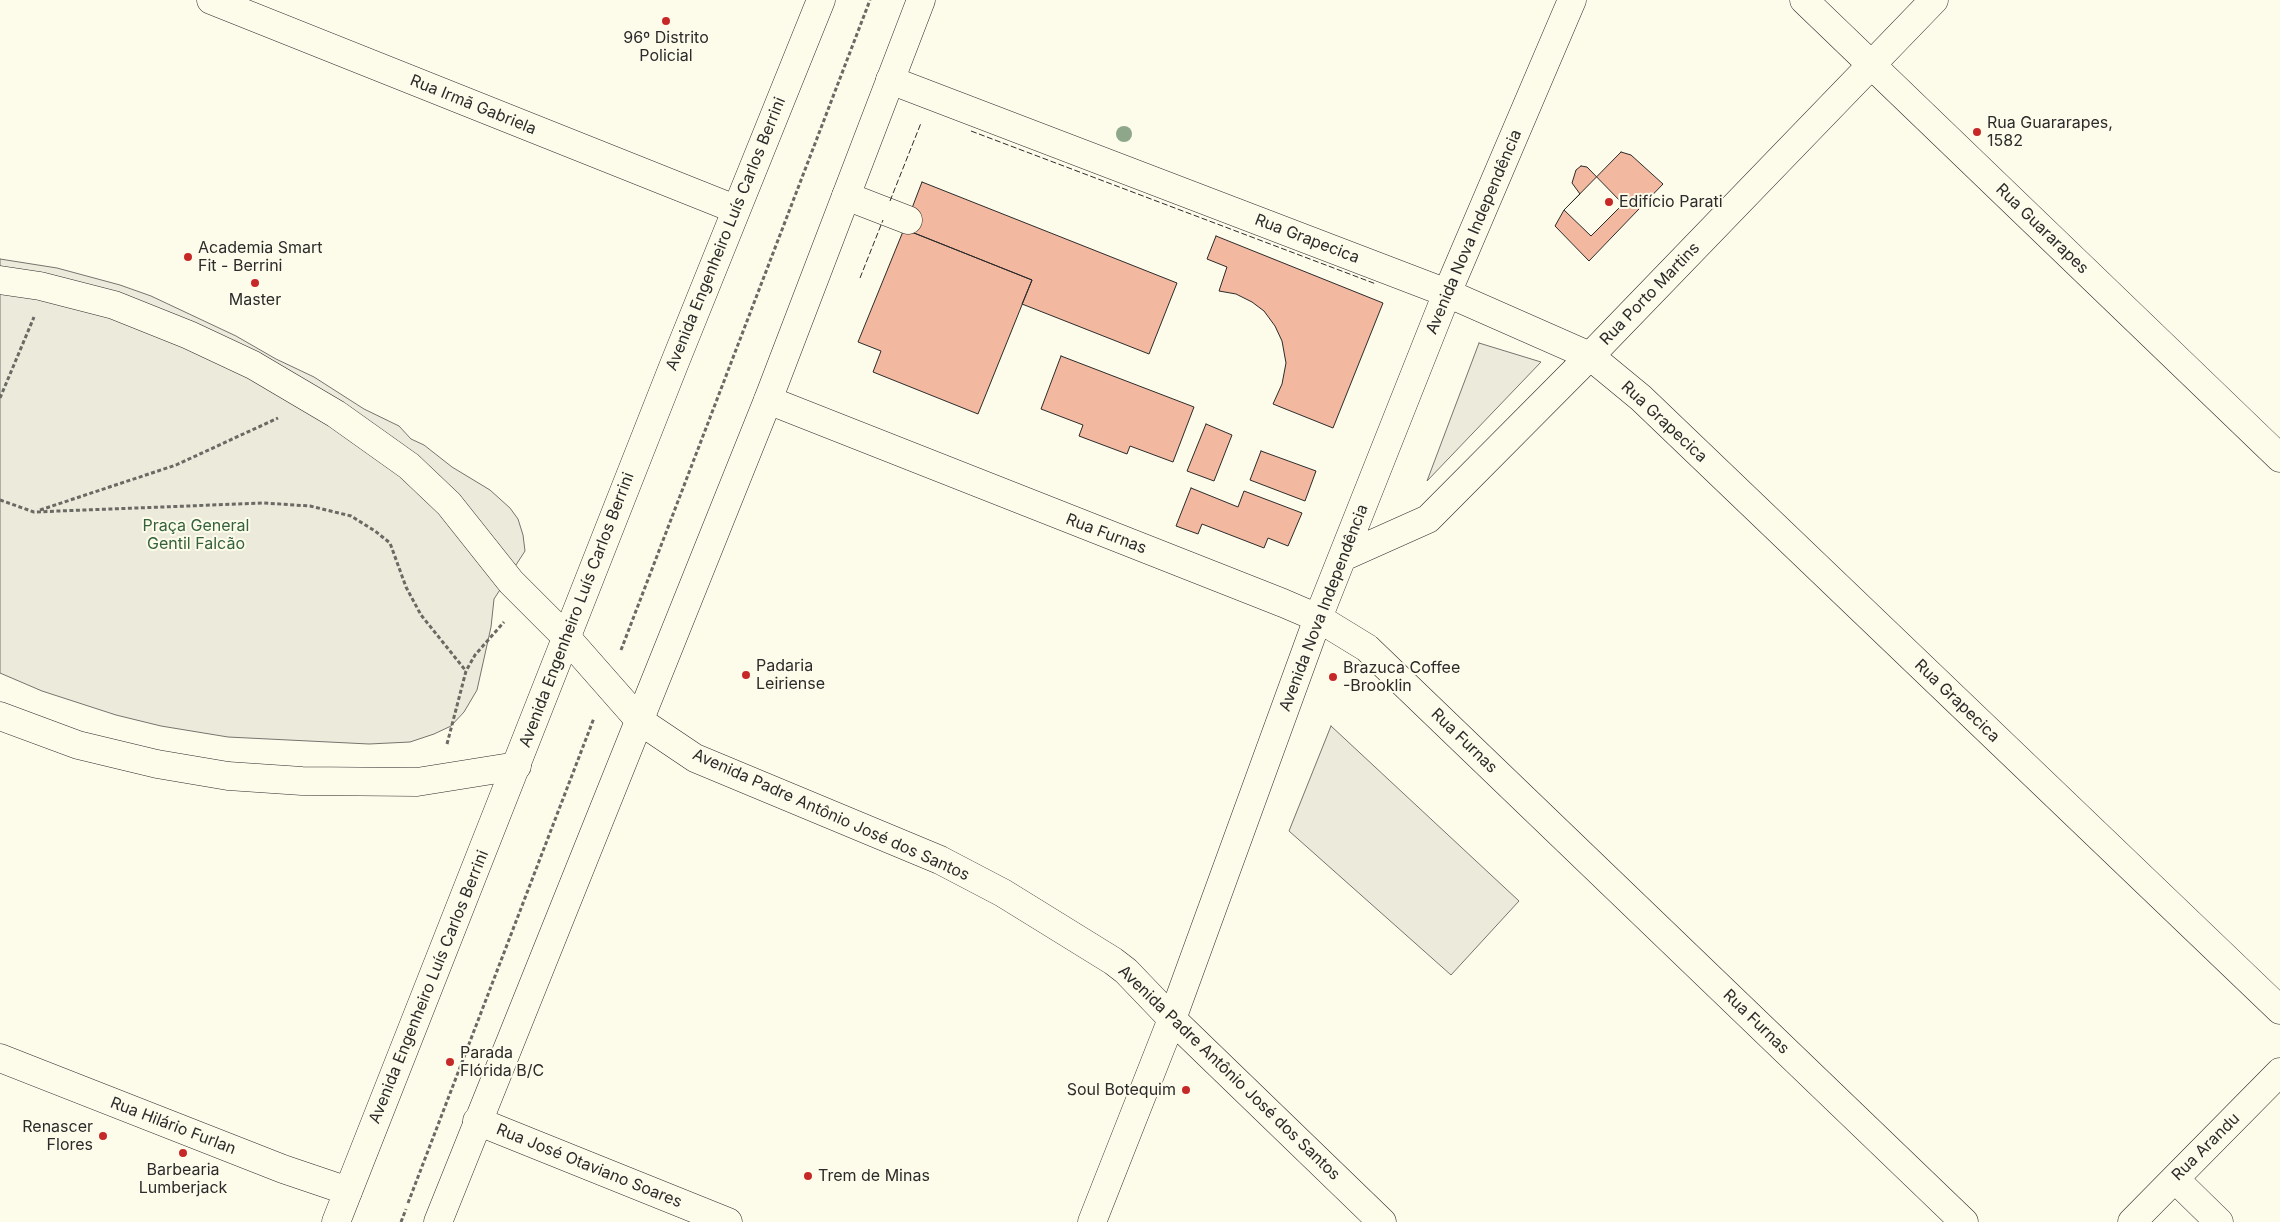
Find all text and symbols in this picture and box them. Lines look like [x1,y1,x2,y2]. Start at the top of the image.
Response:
marker: 96º Distrito Policial [660,15,672,27]
place label: 96º Distrito Policial [623,28,709,66]
street label: Rua Irmã Gabriela [407,71,539,139]
street label: Avenida Engenheiro Luís Carlos Berrini [662,95,790,373]
place label: Rua Guararapes, 1582 [1987,113,2113,151]
marker: Rua Guararapes, 1582 [1971,126,1983,138]
street label: Avenida Nova Independência [1422,127,1526,337]
street label: Rua Guararapes [1992,180,2092,278]
place label: Edifício Parati [1619,192,1723,212]
marker: Edifício Parati [1603,196,1615,208]
street label: Rua Grapecica [1252,210,1362,268]
place label: Academia Smart Fit - Berrini [198,238,323,276]
street label: Rua Porto Martins [1596,239,1704,349]
marker: Academia Smart Fit - Berrini [182,251,194,263]
marker: Master [249,277,261,289]
place label: Master [229,290,281,310]
street label: Rua Grapecica [1617,377,1711,467]
street label: Avenida Engenheiro Luís Carlos Berrini [516,470,638,750]
street label: Avenida Nova Independência [1276,502,1372,714]
street label: Rua Furnas [1063,510,1149,558]
park label: Praça General Gentil Falcão [143,516,249,554]
place label: Padaria Leiriense [756,656,825,694]
street label: Rua Grapecica [1911,656,2003,746]
place label: Brazuca Coffee -Brooklin [1343,658,1460,696]
marker: Padaria Leiriense [740,669,752,681]
marker: Brazuca Coffee -Brooklin [1327,671,1339,683]
street label: Rua Furnas [1427,705,1501,777]
street label: Avenida Padre Antônio José dos Santos [690,745,972,885]
street label: Avenida Engenheiro Luís Carlos Berrini [365,848,493,1126]
street label: Avenida Padre Antônio José dos Santos [1114,962,1344,1184]
street label: Rua Furnas [1719,986,1793,1058]
place label: Parada Flórida B/C [460,1043,544,1081]
marker: Parada Flórida B/C [444,1056,456,1068]
place label: Soul Botequim [1067,1080,1176,1100]
marker: Soul Botequim [1180,1084,1192,1096]
street label: Rua Hilário Furlan [107,1093,239,1159]
street label: Rua Arandu [2168,1109,2244,1185]
place label: Renascer Flores [22,1117,93,1155]
street label: Rua José Otaviano Soares [493,1120,685,1212]
marker: Renascer Flores [97,1130,109,1142]
marker: Barbearia Lumberjack [177,1147,189,1159]
place label: Barbearia Lumberjack [139,1160,227,1198]
place label: Trem de Minas [818,1166,930,1186]
marker: Trem de Minas [802,1170,814,1182]

